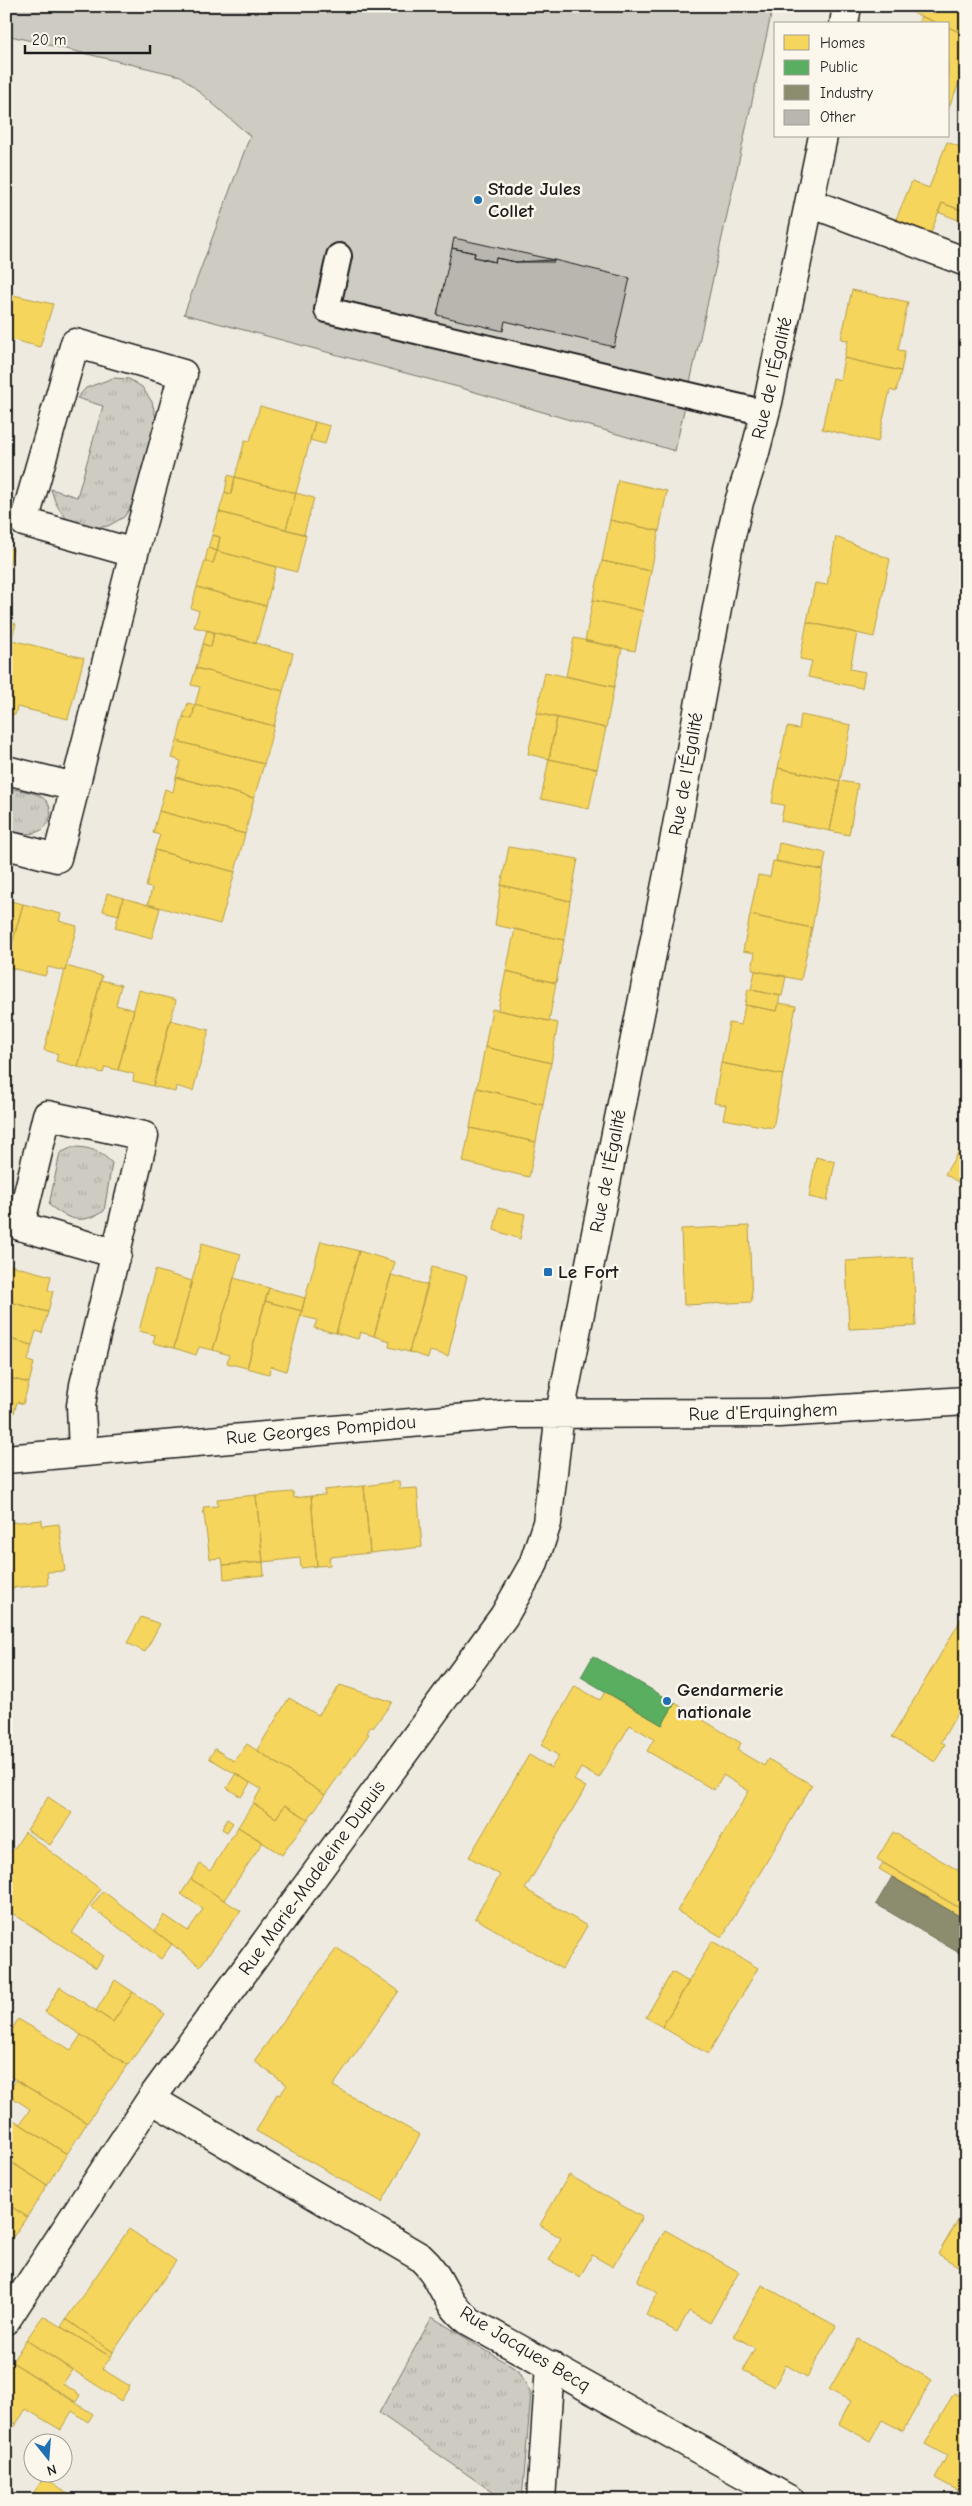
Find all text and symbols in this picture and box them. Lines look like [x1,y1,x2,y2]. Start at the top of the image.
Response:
scale bar [25,22,150,54]
legend [774,22,950,138]
text: 20 m [32,31,66,49]
text: Homes [820,34,865,52]
text: Public [820,58,858,76]
text: Industry [820,84,873,102]
text: Other [820,108,855,126]
place label: Stade Jules Collet [488,178,581,222]
marker: Stade Jules Collet [472,194,484,206]
street label: Rue de l'Égalité [747,315,797,441]
street label: Rue de l'Égalité [664,711,708,837]
street label: Rue de l'Égalité [585,1108,631,1234]
place label: Le Fort [558,1261,619,1283]
marker: Le Fort [542,1266,554,1278]
street label: Rue d'Erquinghem [688,1398,838,1426]
street label: Rue Georges Pompidou [225,1411,417,1449]
place label: Gendarmerie nationale [677,1679,783,1723]
marker: Gendarmerie nationale [661,1695,673,1707]
street label: Rue Marie-Madeleine Dupuis [234,1776,390,1980]
street label: Rue Jacques Becq [456,2301,594,2397]
north arrow [22,2434,72,2484]
text: N [45,2460,59,2479]

